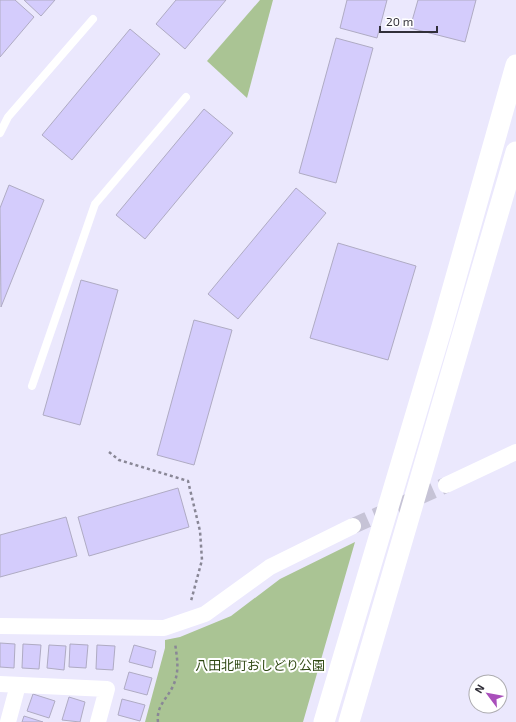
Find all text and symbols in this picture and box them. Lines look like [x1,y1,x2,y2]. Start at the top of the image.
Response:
scale bar [380,8,437,34]
text: 20 m [386,14,413,28]
park label: 八田北町おしどり公園 [195,657,325,673]
north arrow [468,674,508,714]
text: N [471,682,487,695]

